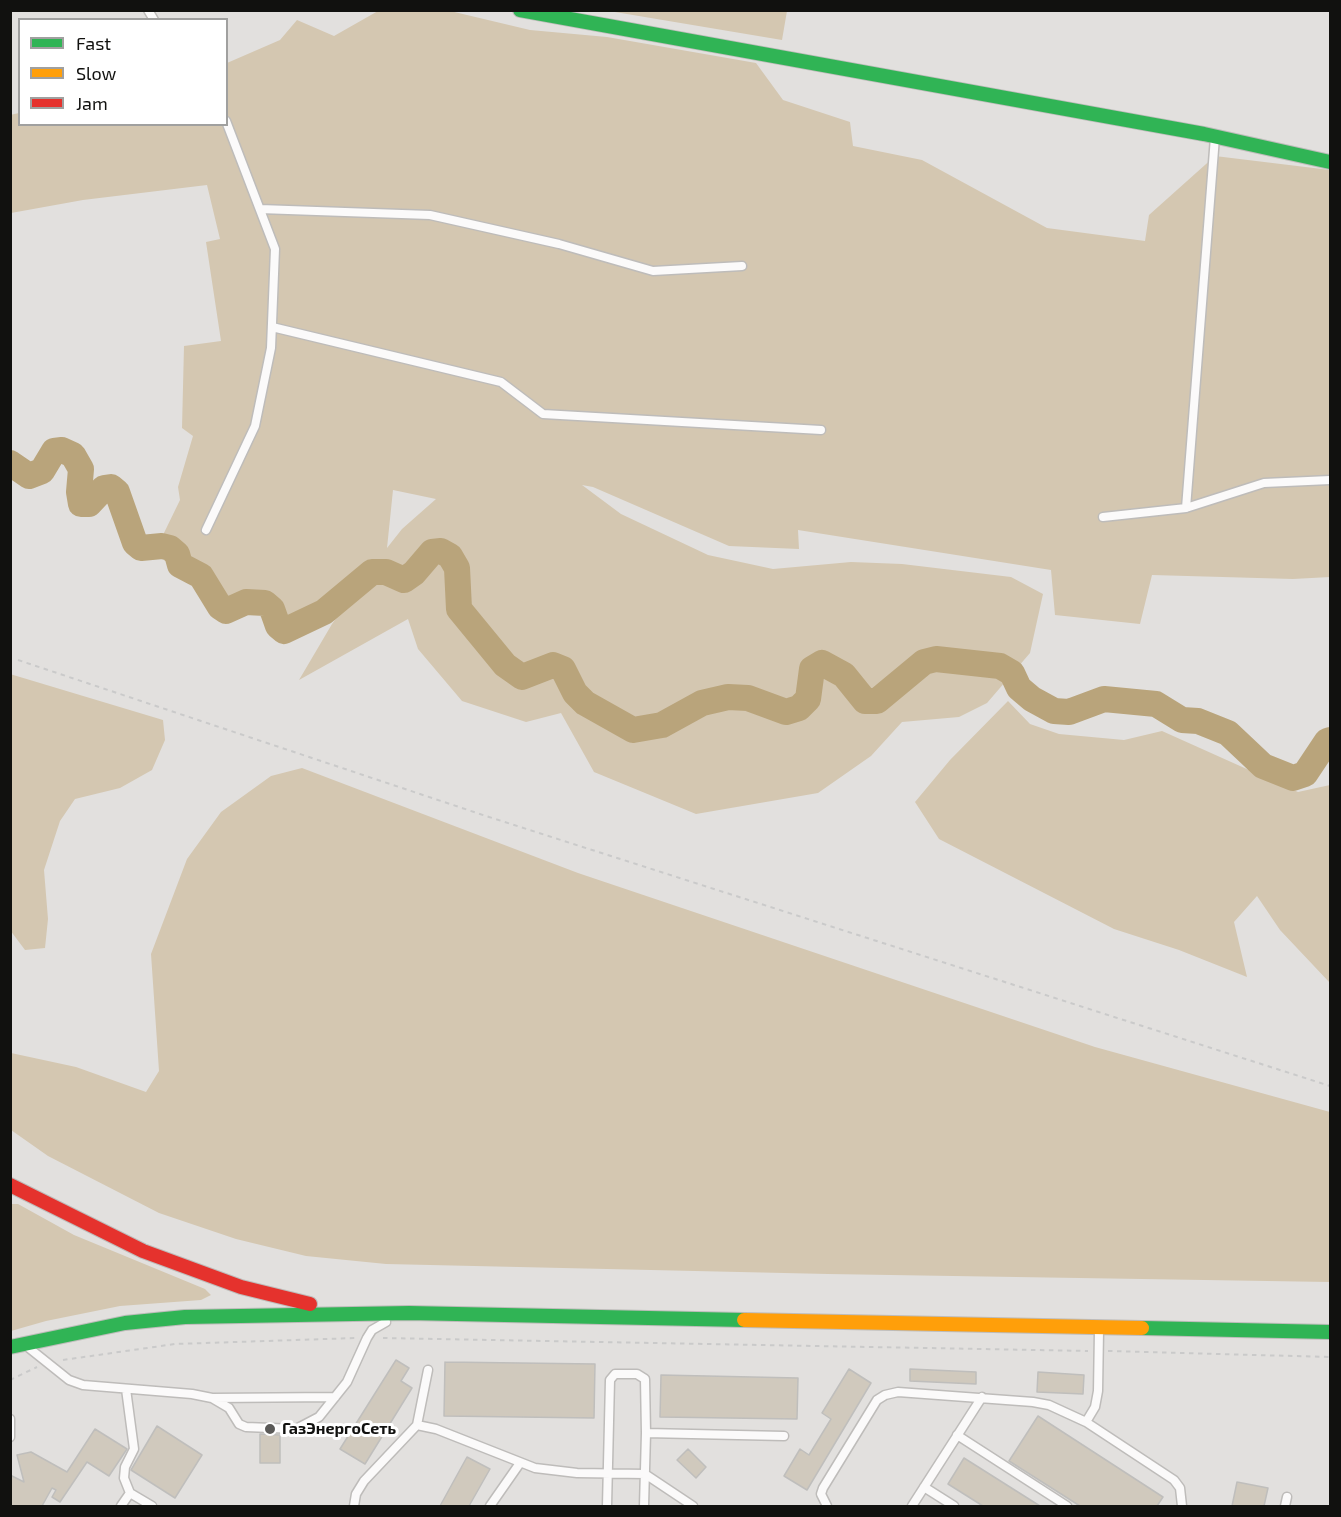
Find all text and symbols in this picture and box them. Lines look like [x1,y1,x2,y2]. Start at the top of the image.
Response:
legend [18,18,228,126]
text: Fast [76,32,111,54]
text: Slow [76,62,116,84]
text: Jam [76,92,108,114]
place label: ГазЭнергоСеть [282,1419,396,1439]
marker: ГазЭнергоСеть [263,1422,277,1436]

